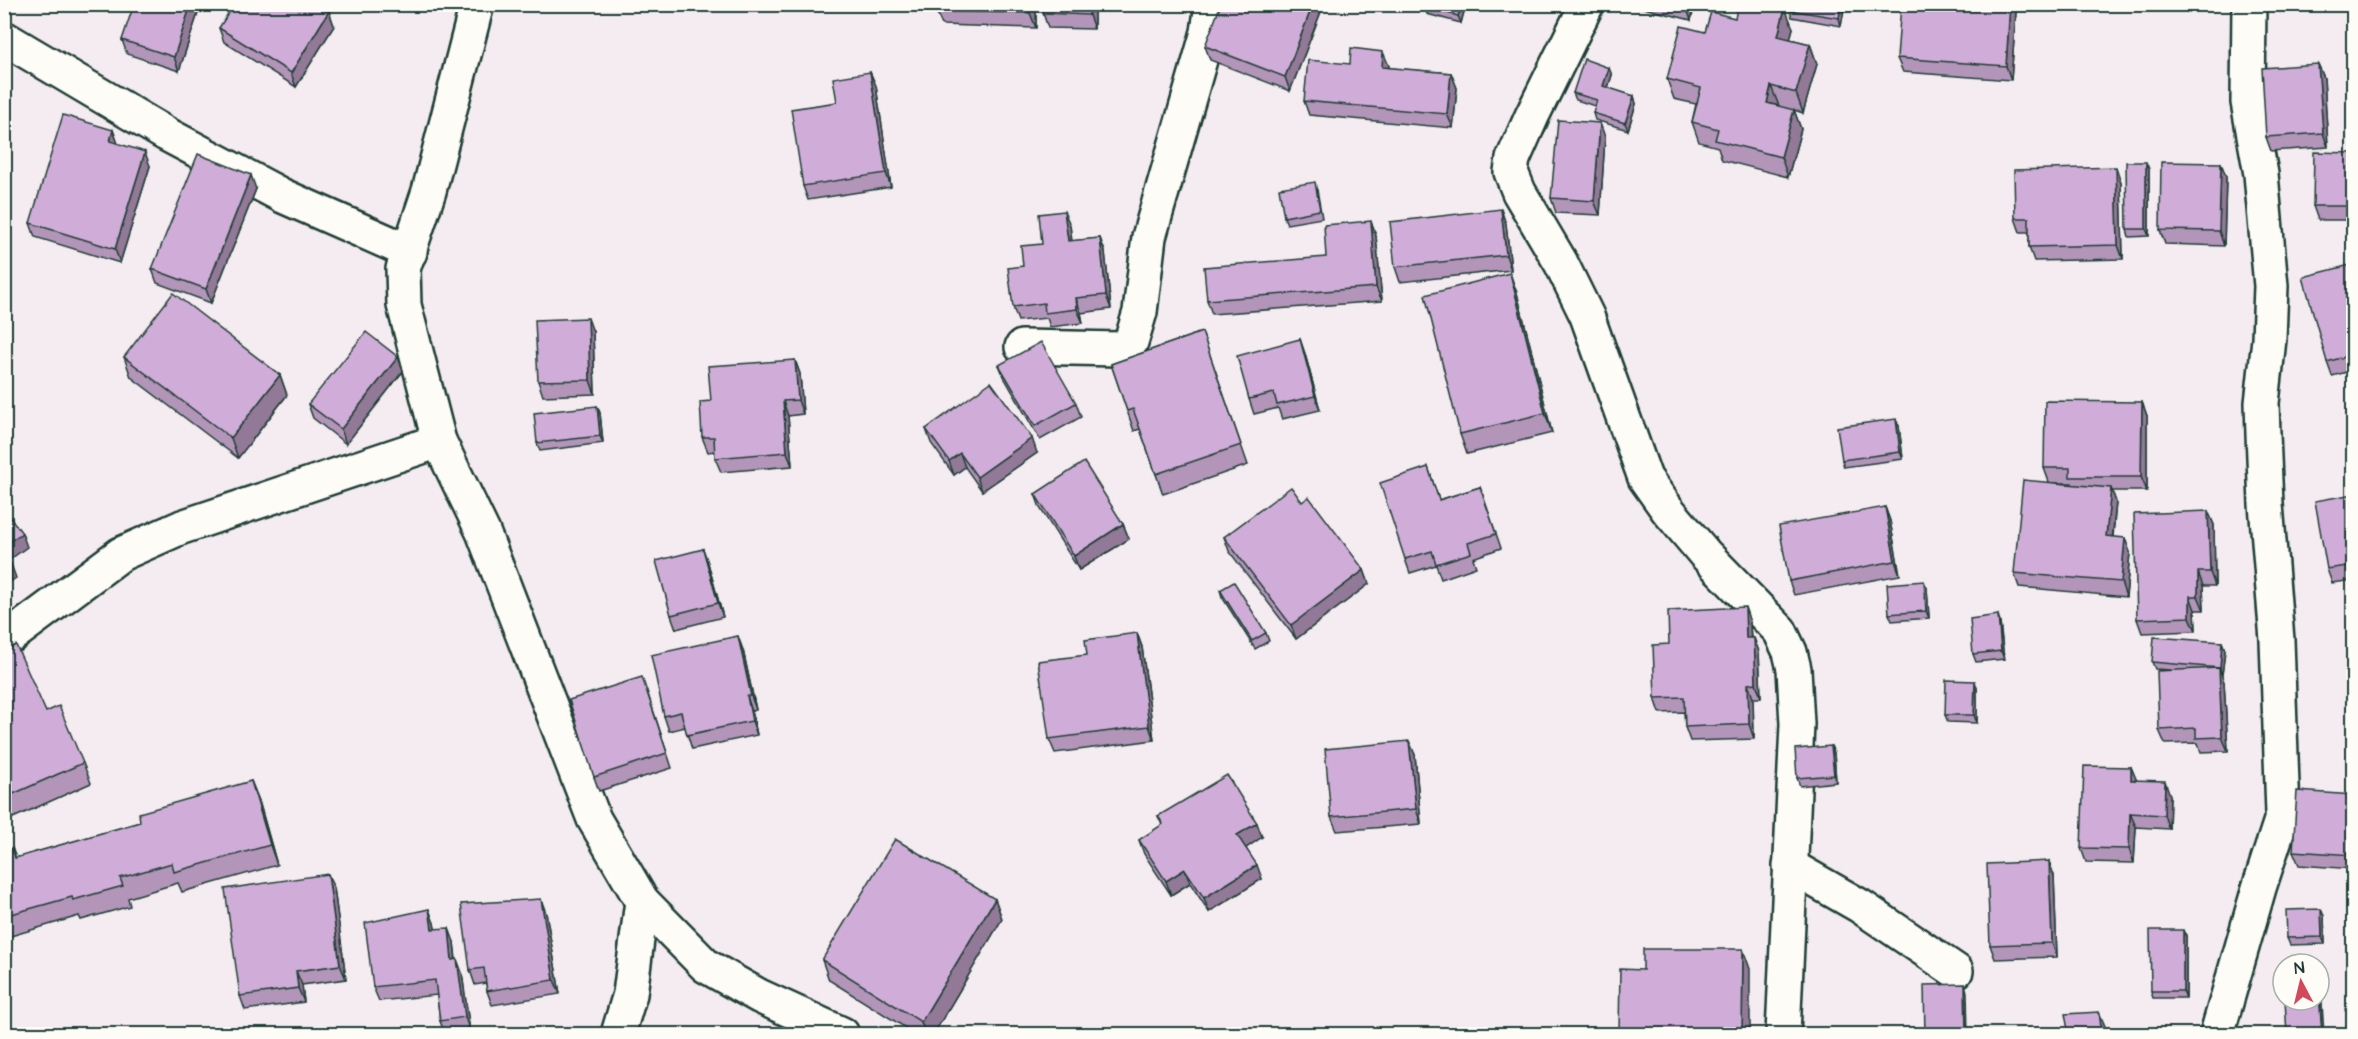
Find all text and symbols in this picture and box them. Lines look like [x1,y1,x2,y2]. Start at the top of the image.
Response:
north arrow [2271,952,2331,1012]
text: N [2293,957,2306,980]

